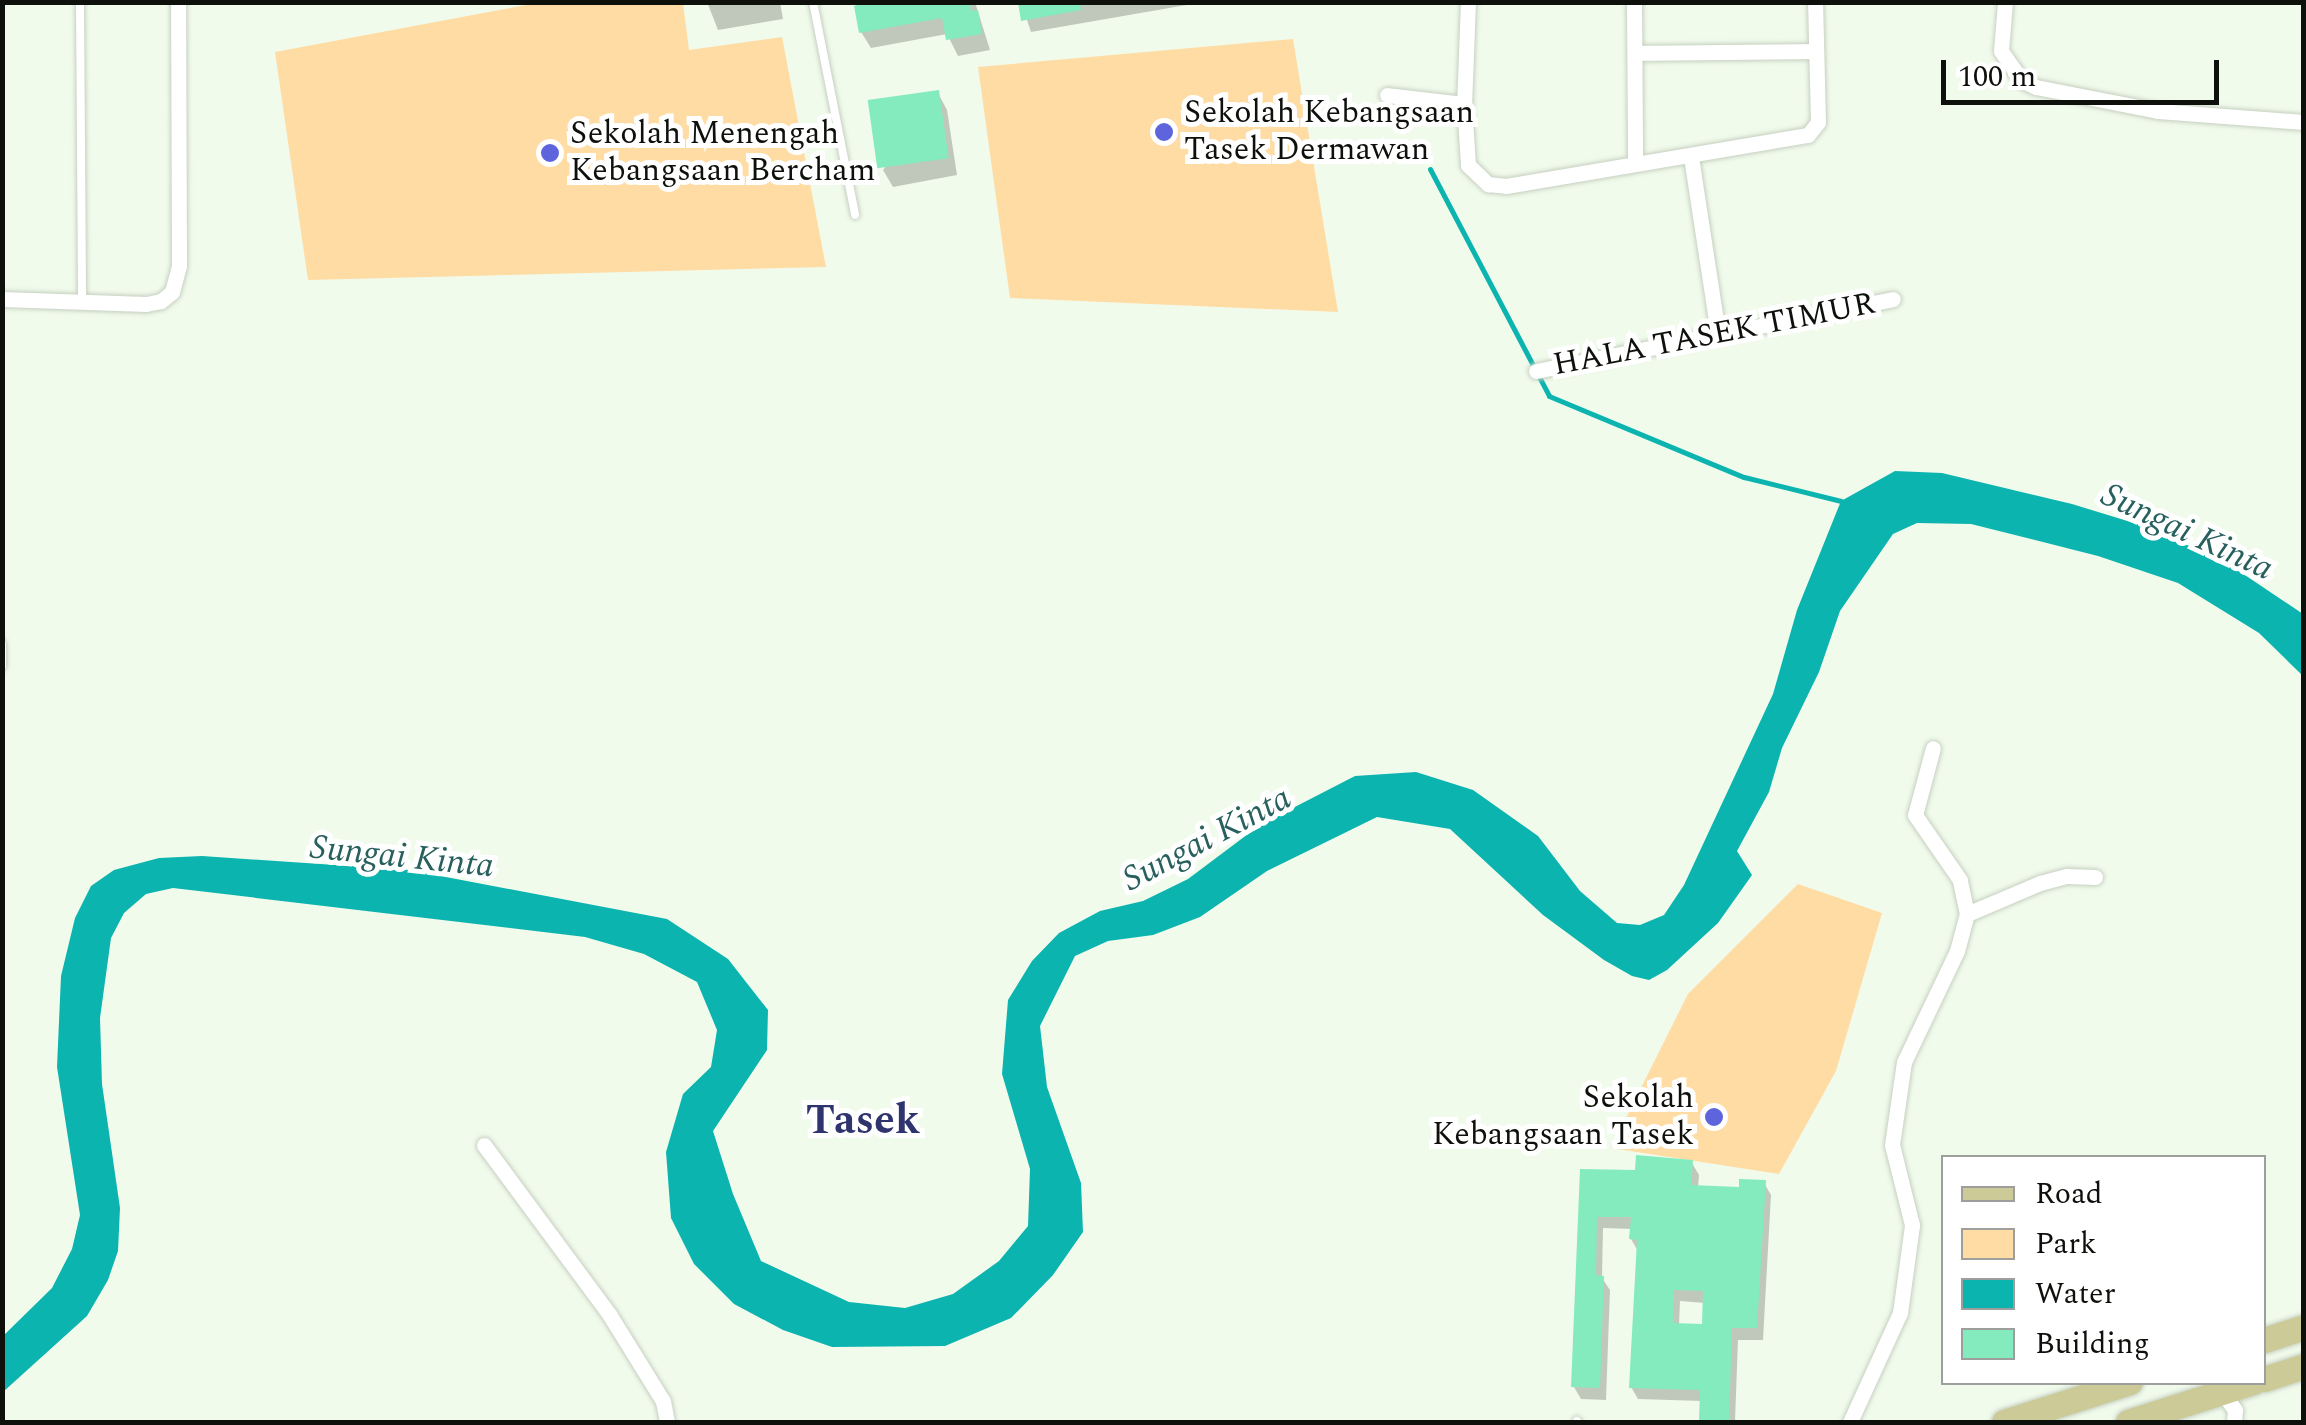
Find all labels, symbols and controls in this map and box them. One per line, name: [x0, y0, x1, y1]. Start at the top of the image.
scale bar: [1946, 40, 2224, 102]
text: 100 m: [1958, 54, 2036, 100]
place label: Sekolah Kebangsaan Tasek Dermawan: [1184, 95, 1474, 170]
place label: Sekolah Menengah Kebangsaan Bercham: [570, 116, 875, 191]
marker: Sekolah Kebangsaan Tasek Dermawan: [1153, 121, 1175, 143]
marker: Sekolah Menengah Kebangsaan Bercham: [539, 142, 561, 164]
street label: HALA TASEK TIMUR: [1550, 285, 1878, 385]
water label: Sungai Kinta: [2094, 474, 2280, 590]
water label: Sungai Kinta: [1116, 777, 1298, 901]
water label: Sungai Kinta: [308, 826, 496, 888]
place label: Sekolah Kebangsaan Tasek: [1432, 1080, 1694, 1155]
district label: Tasek: [806, 1096, 920, 1146]
marker: Sekolah Kebangsaan Tasek: [1703, 1106, 1725, 1128]
legend: [1941, 1155, 2266, 1385]
text: Road: [2035, 1171, 2103, 1217]
text: Park: [2035, 1221, 2097, 1267]
text: Water: [2035, 1271, 2116, 1317]
text: Building: [2035, 1321, 2150, 1367]

